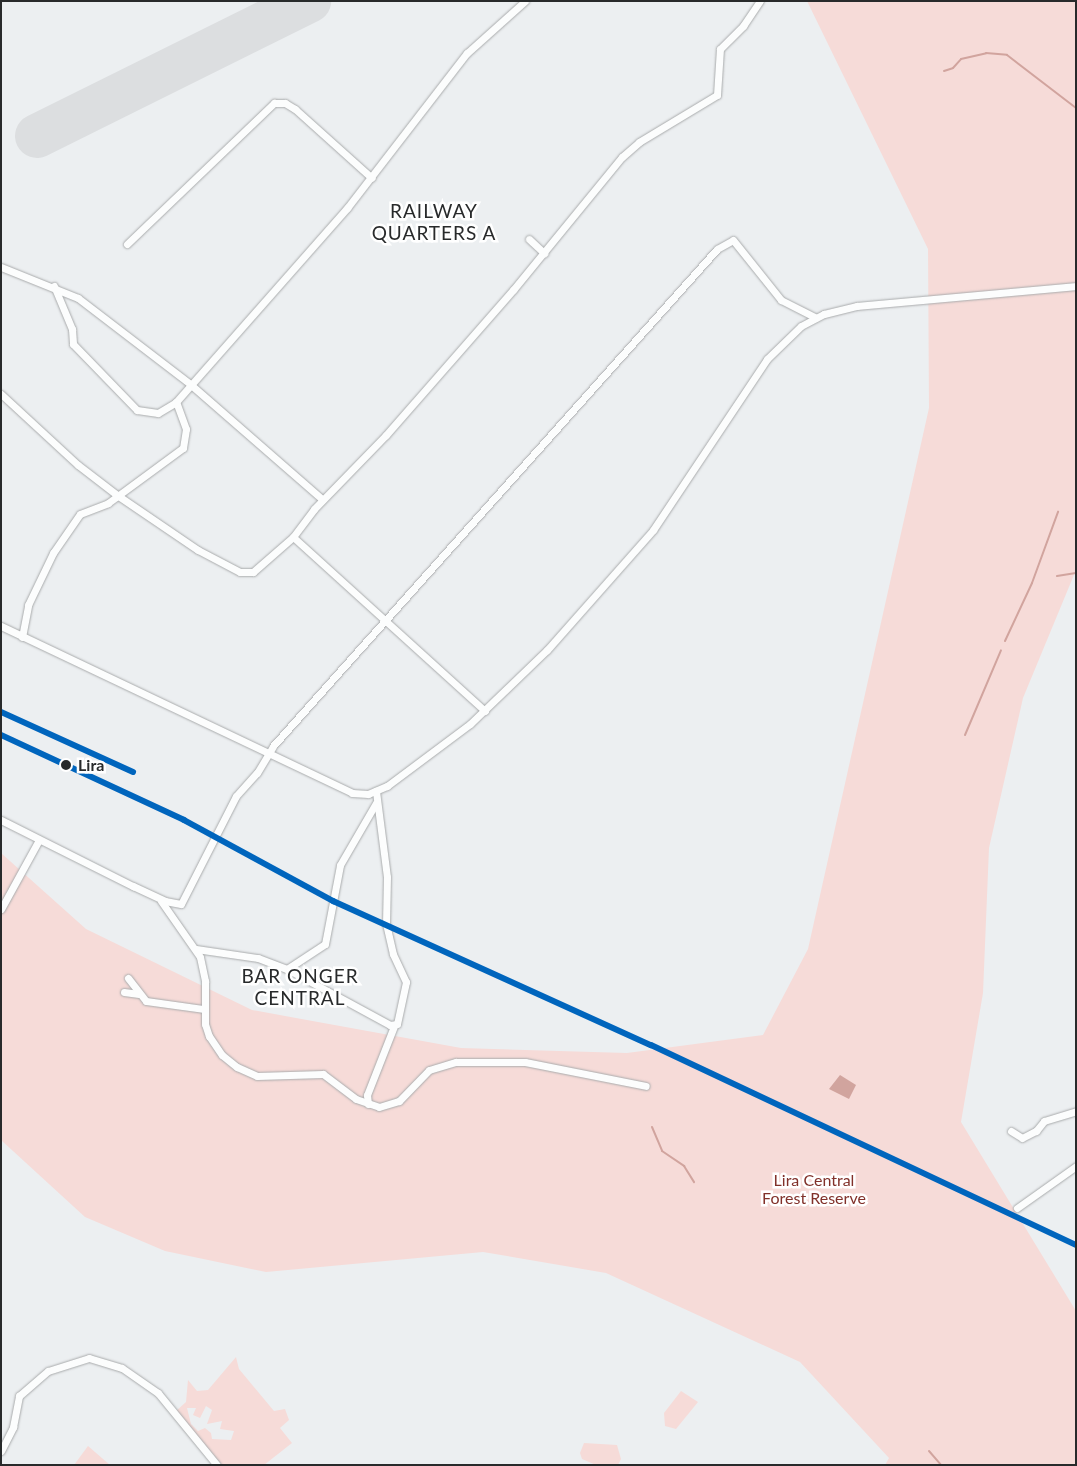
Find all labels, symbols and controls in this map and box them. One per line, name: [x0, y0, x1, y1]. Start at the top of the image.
district label: RAILWAY QUARTERS A: [370, 200, 498, 244]
place label: Lira: [78, 755, 104, 775]
marker: Lira: [58, 757, 74, 773]
district label: BAR ONGER CENTRAL: [240, 965, 360, 1009]
park label: Lira Central Forest Reserve: [762, 1170, 866, 1208]

